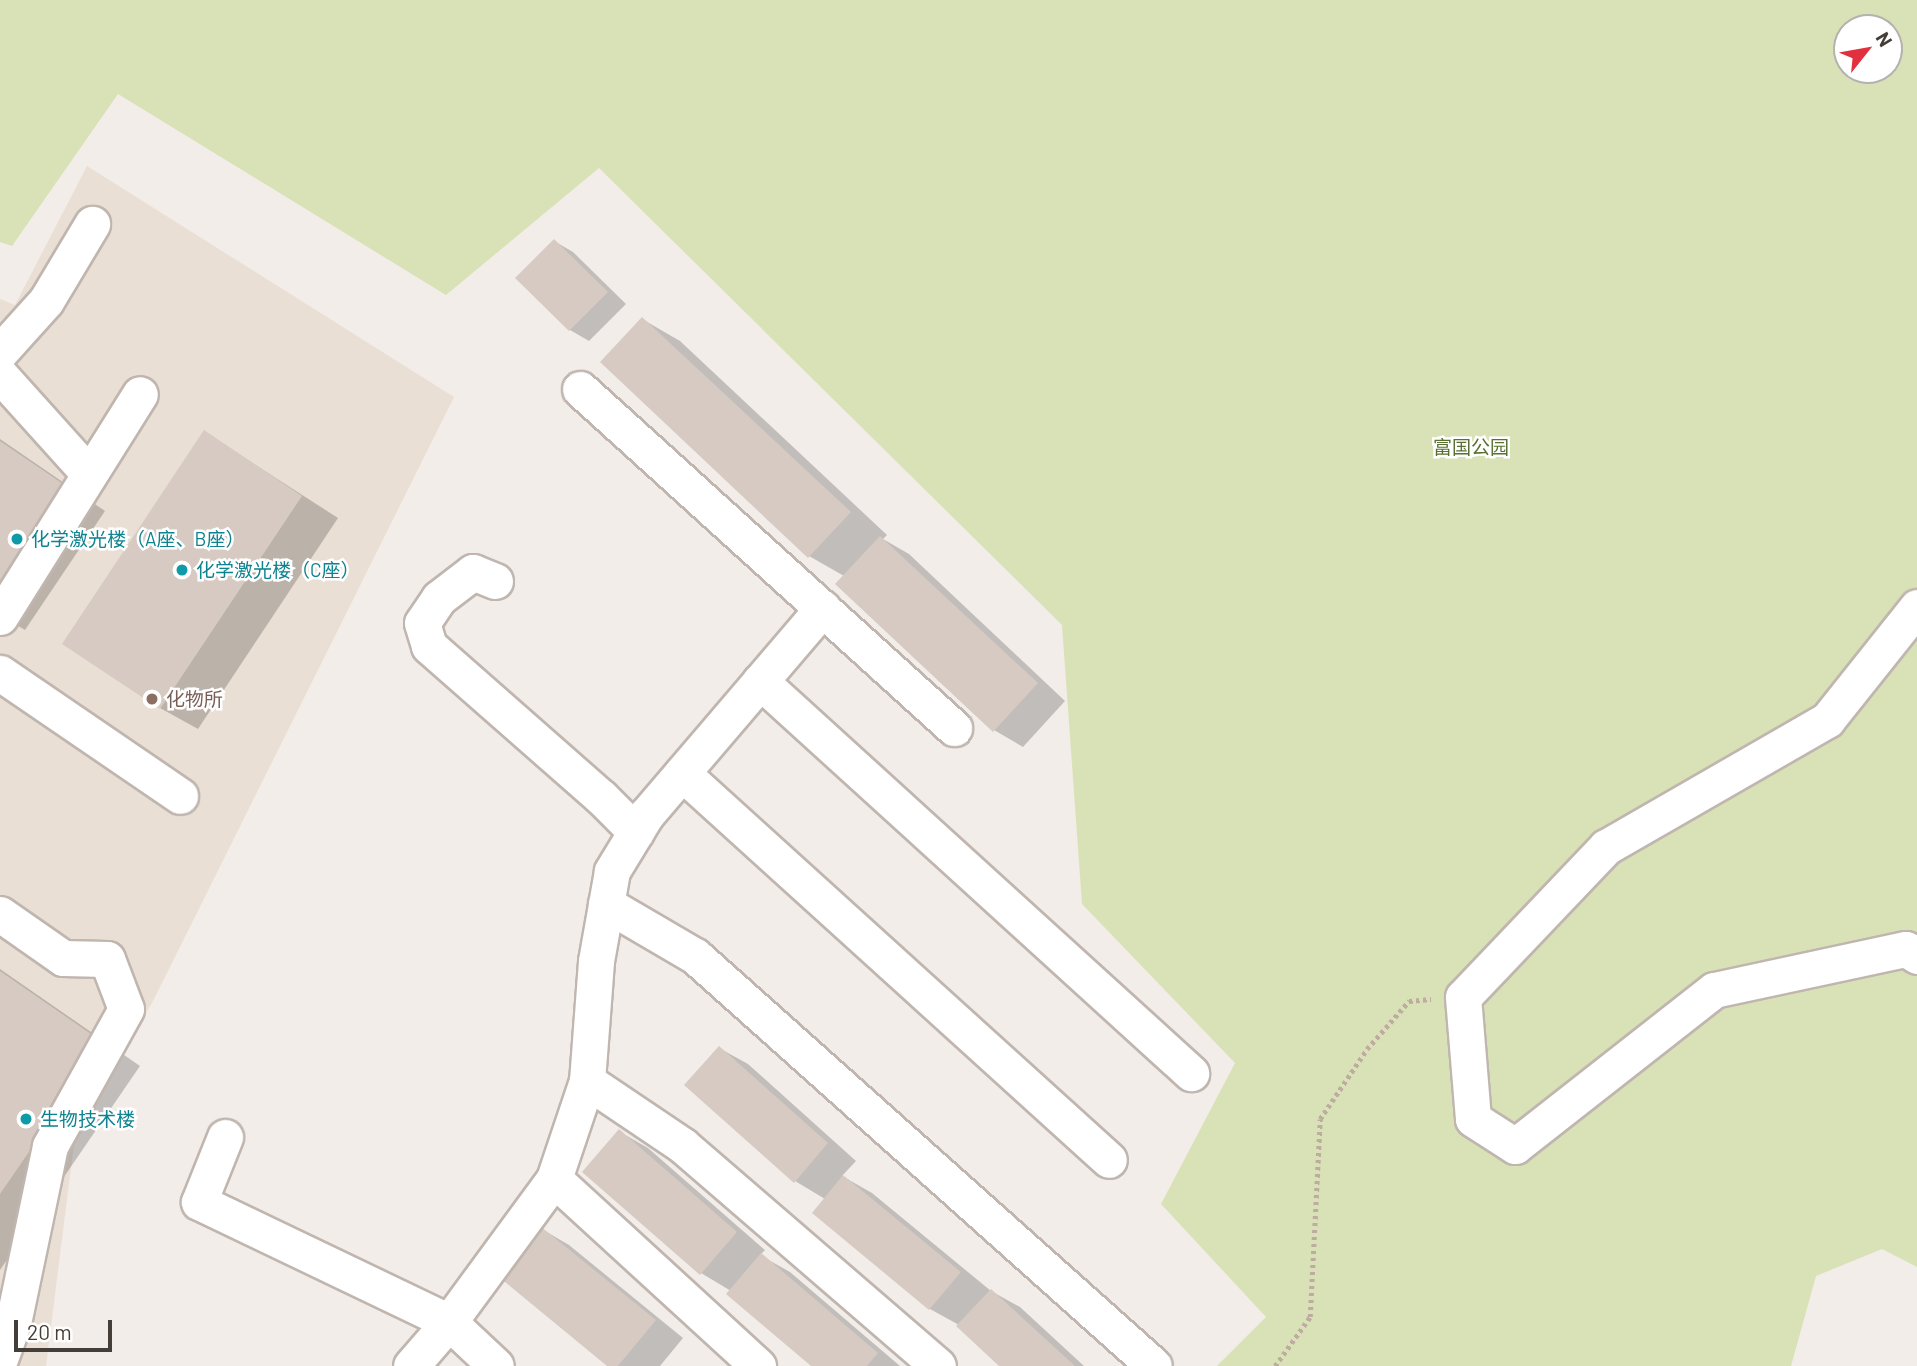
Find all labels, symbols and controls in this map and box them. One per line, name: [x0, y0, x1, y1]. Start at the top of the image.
north arrow: [1833, 14, 1903, 84]
text: N: [1872, 28, 1898, 50]
park label: 富国公园: [1433, 436, 1509, 458]
place label: 化学激光楼（A座、B座）: [31, 528, 244, 550]
marker: 化学激光楼（A座、B座）: [9, 531, 25, 547]
place label: 化学激光楼（C座）: [196, 559, 360, 581]
marker: 化学激光楼（C座）: [174, 562, 190, 578]
place label: 化物所: [166, 688, 223, 710]
marker: 化物所: [144, 691, 160, 707]
place label: 生物技术楼: [40, 1108, 135, 1130]
marker: 生物技术楼: [18, 1111, 34, 1127]
scale bar: [18, 1306, 116, 1350]
text: 20 m: [27, 1319, 72, 1344]

